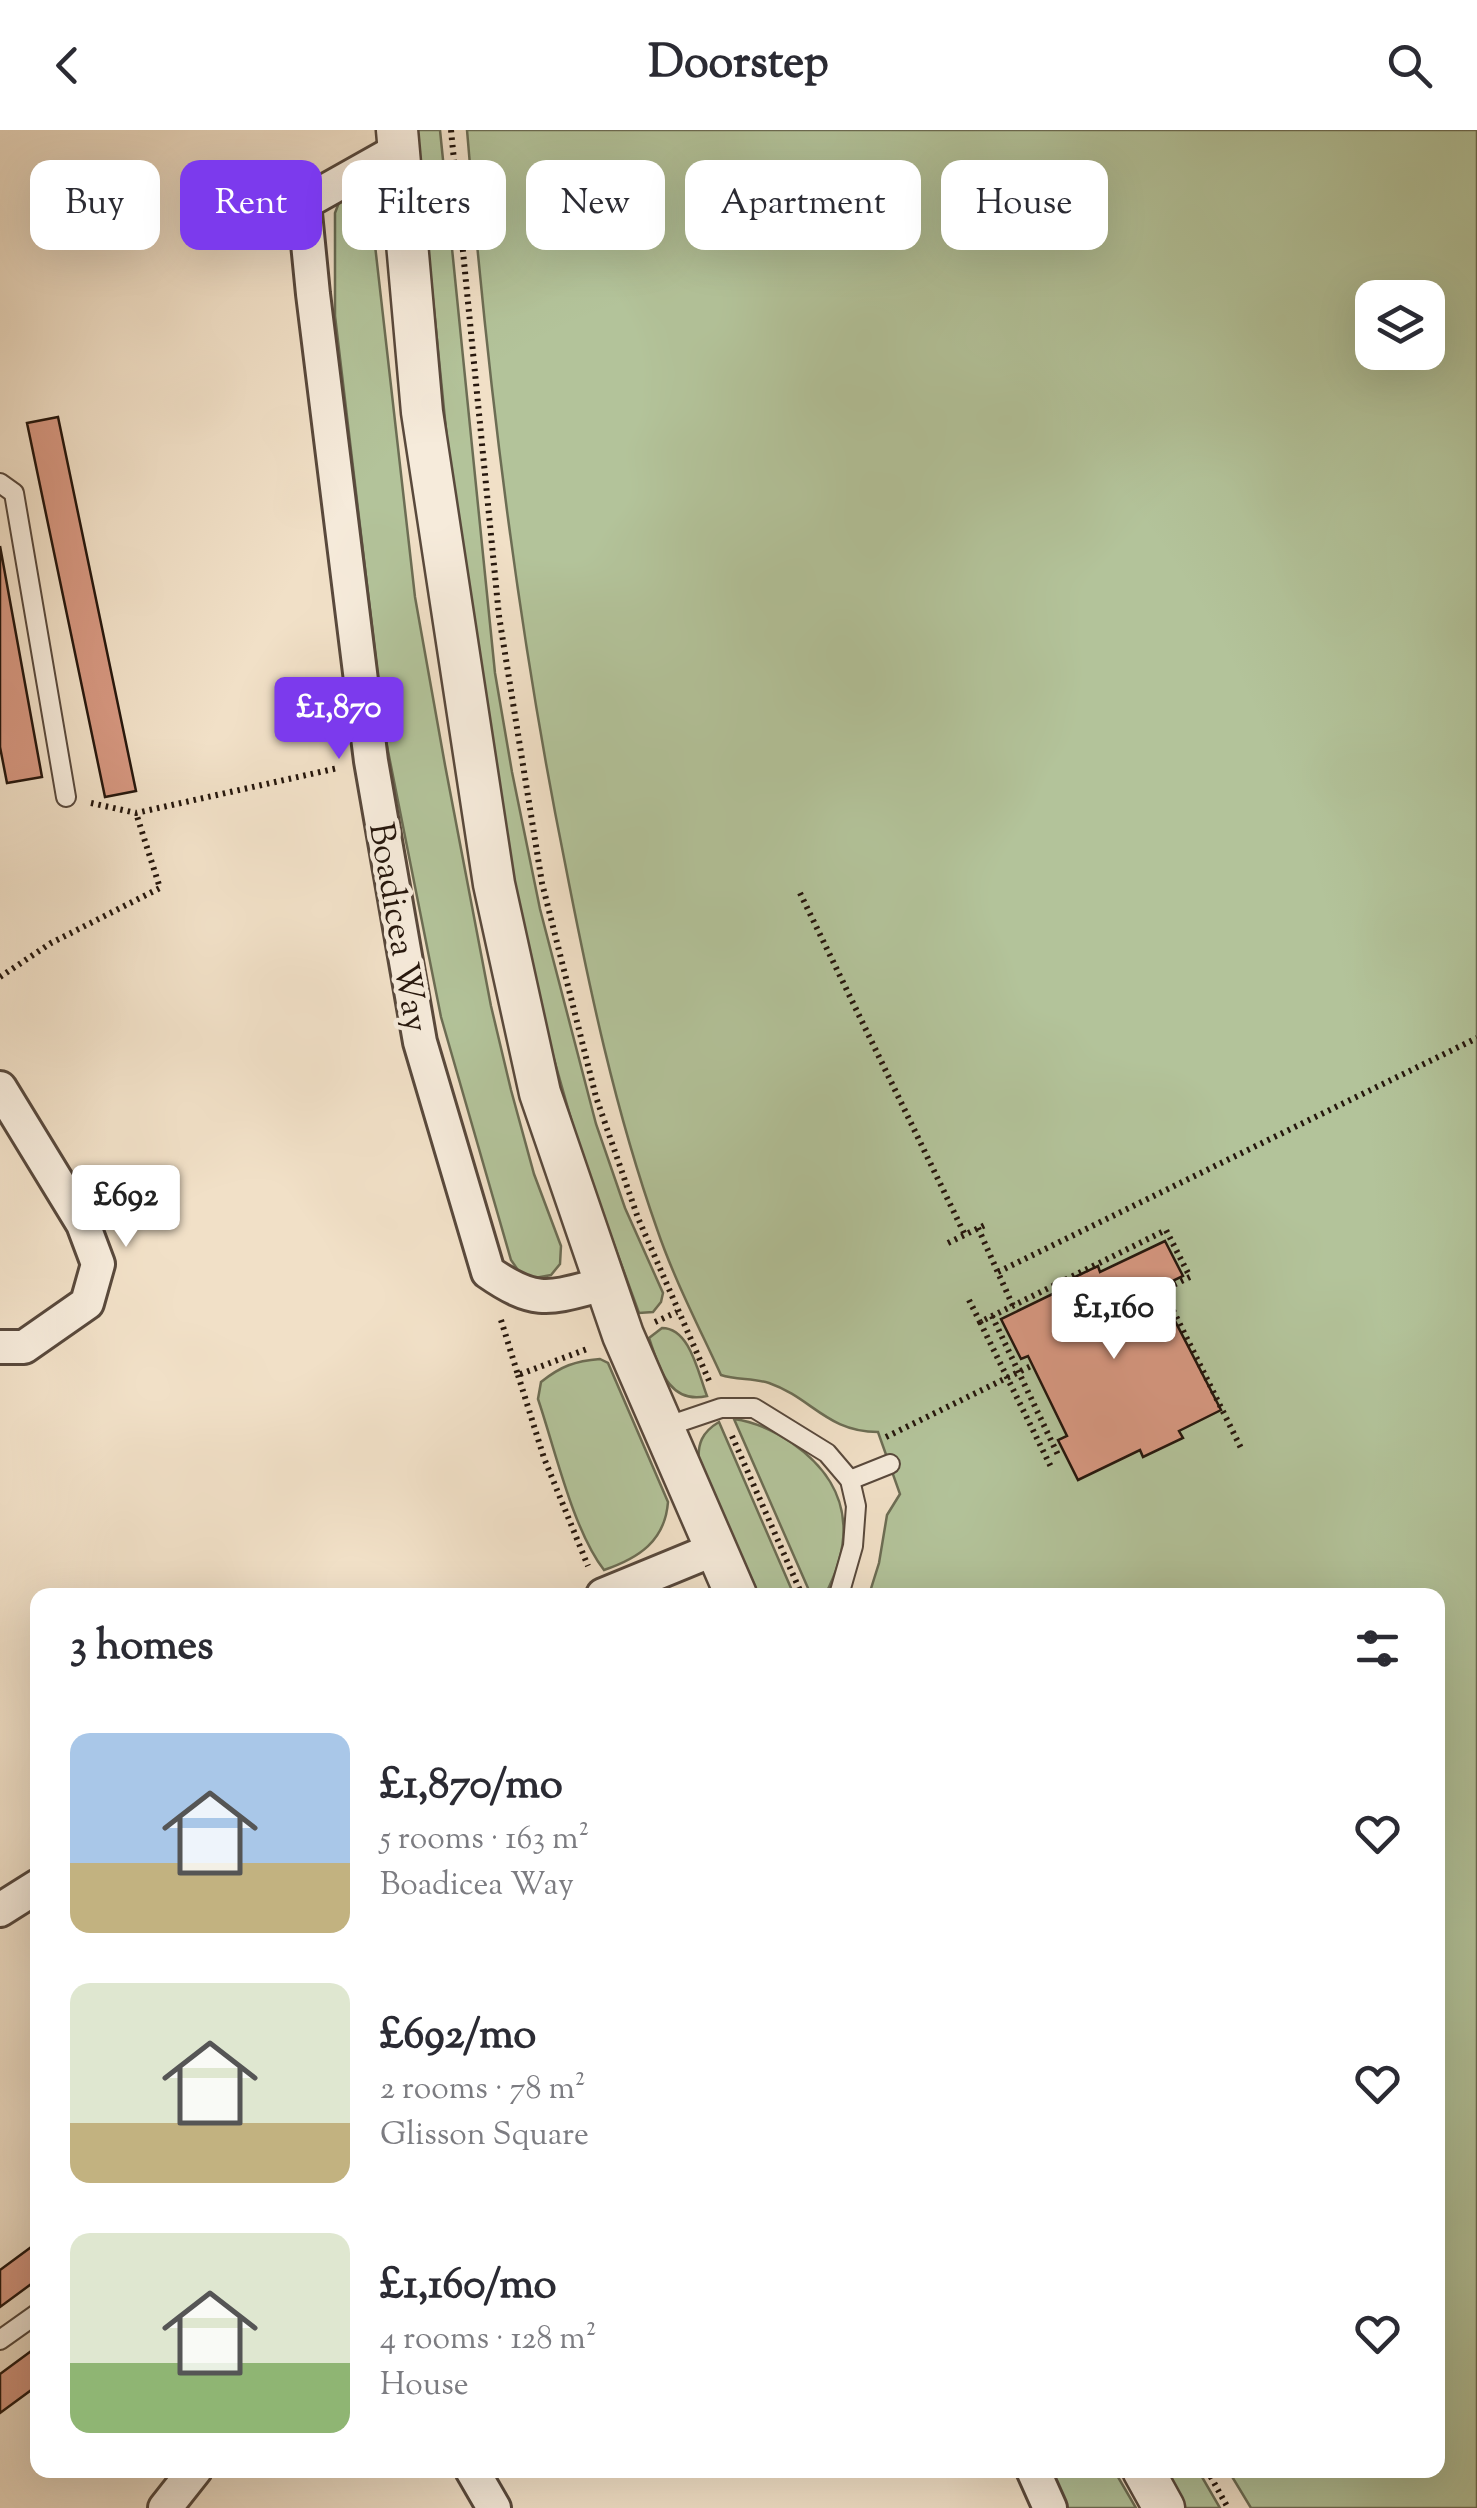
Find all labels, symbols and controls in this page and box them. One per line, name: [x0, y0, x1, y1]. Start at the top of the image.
text: Doorstep: [648, 33, 829, 98]
icon: back: [40, 38, 95, 93]
icon: search: [1382, 38, 1437, 93]
chip: Buy: [30, 160, 160, 250]
chip: Rent: [180, 160, 322, 250]
chip: Filters: [342, 160, 506, 250]
chip: New: [526, 160, 665, 250]
chip: Apartment: [685, 160, 921, 250]
chip: House: [941, 160, 1108, 250]
map controls: [1355, 280, 1445, 370]
button: layers: [1355, 280, 1445, 370]
pin: £1,870: [258, 677, 420, 762]
text: £1,870: [296, 686, 382, 732]
street label: Boadicea Way: [353, 819, 440, 1036]
pin: £692: [67, 1165, 185, 1250]
text: £692: [94, 1174, 158, 1220]
pin: £1,160: [1033, 1277, 1195, 1362]
text: £1,160: [1074, 1286, 1154, 1332]
text: 3 homes: [70, 1618, 214, 1678]
icon: filters: [1350, 1621, 1405, 1676]
text: £1,870/mo: [380, 1757, 563, 1817]
icon: home: [150, 1773, 270, 1893]
icon: heart: [1350, 1806, 1405, 1861]
text: 5 rooms · 163 m²: [380, 1817, 589, 1863]
text: Boadicea Way: [380, 1863, 574, 1909]
text: £692/mo: [380, 2007, 536, 2067]
icon: home: [150, 2023, 270, 2143]
icon: heart: [1350, 2056, 1405, 2111]
text: 2 rooms · 78 m²: [380, 2067, 586, 2113]
text: Glisson Square: [380, 2113, 589, 2159]
text: £1,160/mo: [380, 2257, 557, 2317]
icon: home: [150, 2273, 270, 2393]
icon: heart: [1350, 2306, 1405, 2361]
text: 4 rooms · 128 m²: [380, 2317, 597, 2363]
text: House: [380, 2363, 469, 2409]

